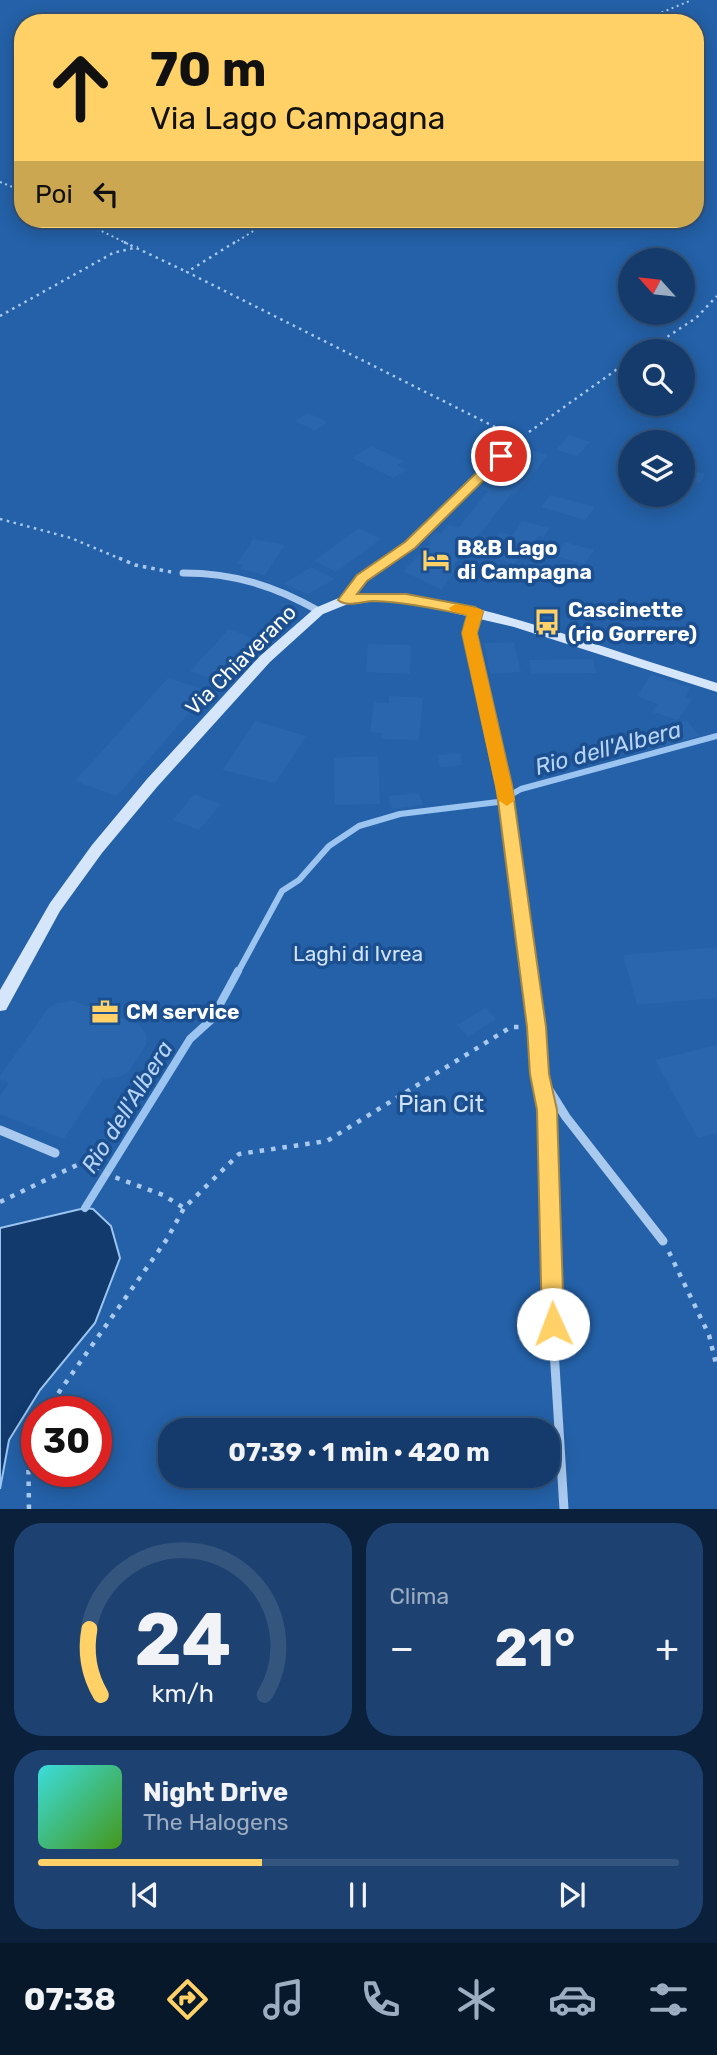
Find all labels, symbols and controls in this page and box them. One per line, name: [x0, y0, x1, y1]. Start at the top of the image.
text: 70 m: [150, 40, 267, 98]
icon: ahead: [35, 42, 126, 133]
text: Via Lago Campagna: [150, 99, 445, 137]
icon: left: [87, 175, 125, 213]
text: Poi: [35, 179, 73, 210]
north arrow: [618, 248, 695, 326]
map controls: [618, 248, 695, 507]
button: search: [618, 339, 695, 416]
pin: [471, 426, 531, 486]
button: layers: [618, 430, 695, 507]
icon: arrive: [482, 437, 520, 475]
place label: B&B Lago di Campagna: [457, 535, 592, 584]
hotel icon: B&B Lago di Campagna: [421, 545, 451, 575]
place label: Cascinette (rio Gorrere): [568, 597, 697, 646]
street label: Via Chiaverano: [180, 599, 301, 720]
bus stop icon: Cascinette (rio Gorrere): [532, 607, 562, 637]
water label: Rio dell'Albera: [532, 715, 684, 781]
park label: Laghi di Ivrea: [293, 941, 423, 966]
office icon: CM service: [90, 997, 120, 1027]
place label: CM service: [126, 999, 240, 1024]
water label: Rio dell'Albera: [75, 1036, 179, 1178]
park label: Pian Cit: [398, 1090, 484, 1118]
position arrow: [516, 1287, 590, 1361]
speed limit sign: 30: [21, 1396, 112, 1487]
text: 07:39 · 1 min · 420 m: [228, 1437, 490, 1468]
text: Clima: [390, 1582, 449, 1610]
text: 24: [134, 1598, 231, 1684]
text: 21°: [494, 1617, 575, 1679]
text: −: [390, 1625, 414, 1671]
text: +: [655, 1625, 679, 1671]
text: km/h: [152, 1679, 214, 1708]
text: Night Drive: [143, 1777, 288, 1808]
text: The Halogens: [143, 1808, 289, 1836]
icon: previous: [126, 1876, 164, 1914]
icon: pause: [339, 1876, 377, 1914]
icon: next: [553, 1876, 591, 1914]
icon: directions: [163, 1975, 212, 2024]
icon: music: [259, 1975, 308, 2024]
icon: phone: [356, 1975, 405, 2024]
icon: climate: [452, 1975, 501, 2024]
icon: car: [548, 1975, 597, 2024]
icon: filters: [644, 1975, 693, 2024]
text: 07:38: [24, 1980, 116, 2018]

